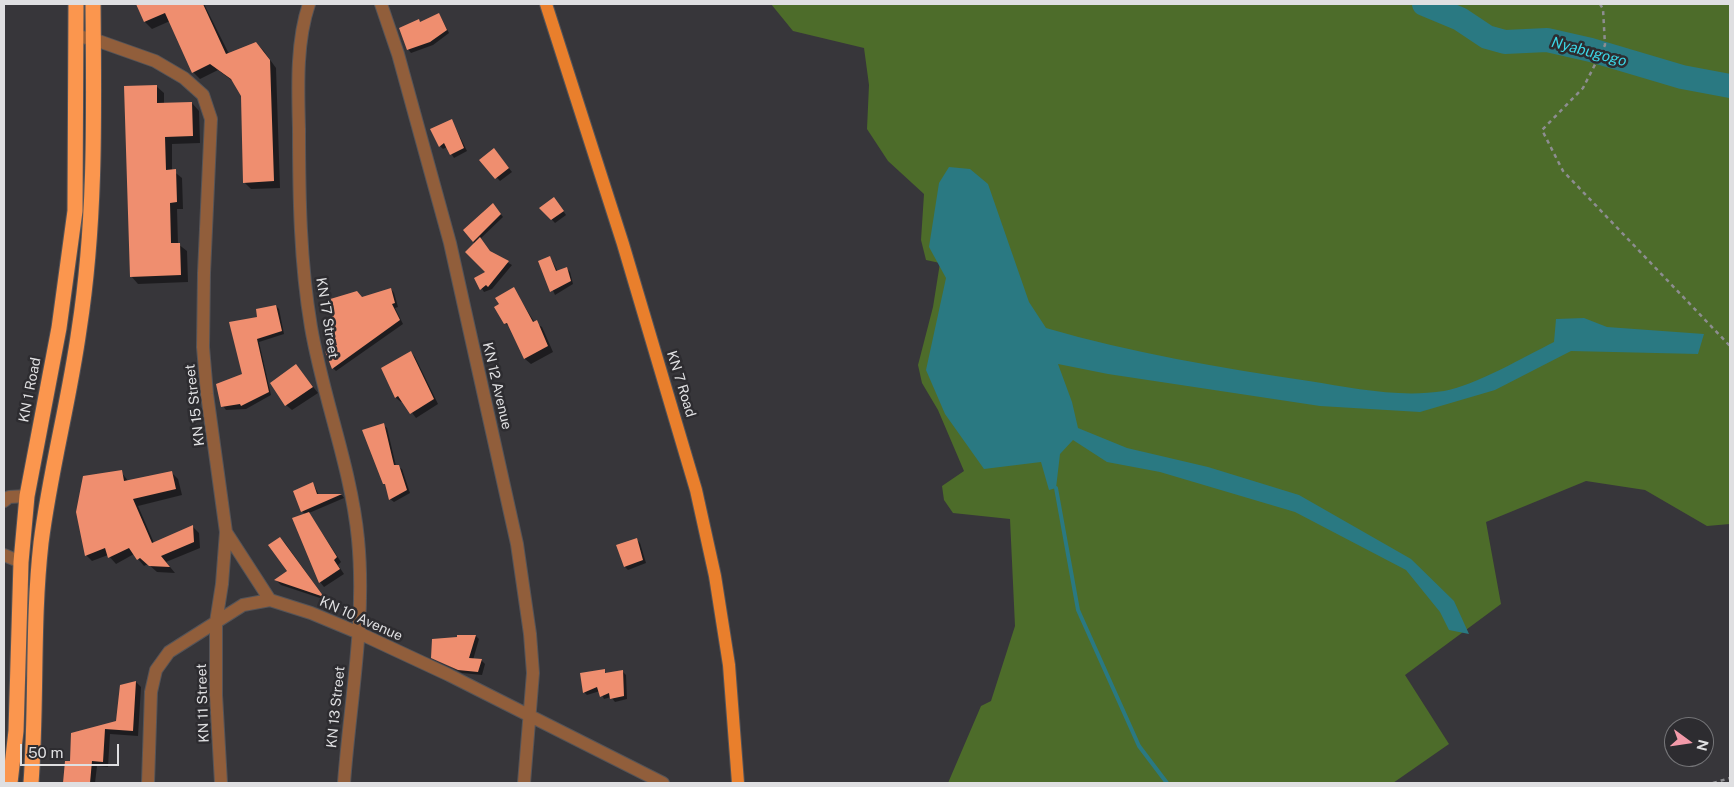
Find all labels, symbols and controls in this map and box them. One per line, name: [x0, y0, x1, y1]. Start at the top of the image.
water label: Nyabugogo: [1549, 33, 1629, 71]
street label: KN 17 Street: [312, 276, 342, 360]
street label: KN 12 Avenue: [479, 341, 515, 431]
street label: KN 7 Road: [663, 349, 699, 419]
street label: KN 1 Road: [15, 356, 45, 424]
street label: KN 15 Street: [182, 363, 208, 447]
street label: KN 10 Avenue: [317, 593, 405, 645]
street label: KN 11 Street: [193, 663, 213, 743]
street label: KN 13 Street: [323, 665, 349, 749]
north arrow: [1664, 717, 1714, 767]
scale bar: [22, 734, 121, 766]
text: N: [1693, 738, 1712, 753]
text: 50 m: [28, 744, 63, 761]

